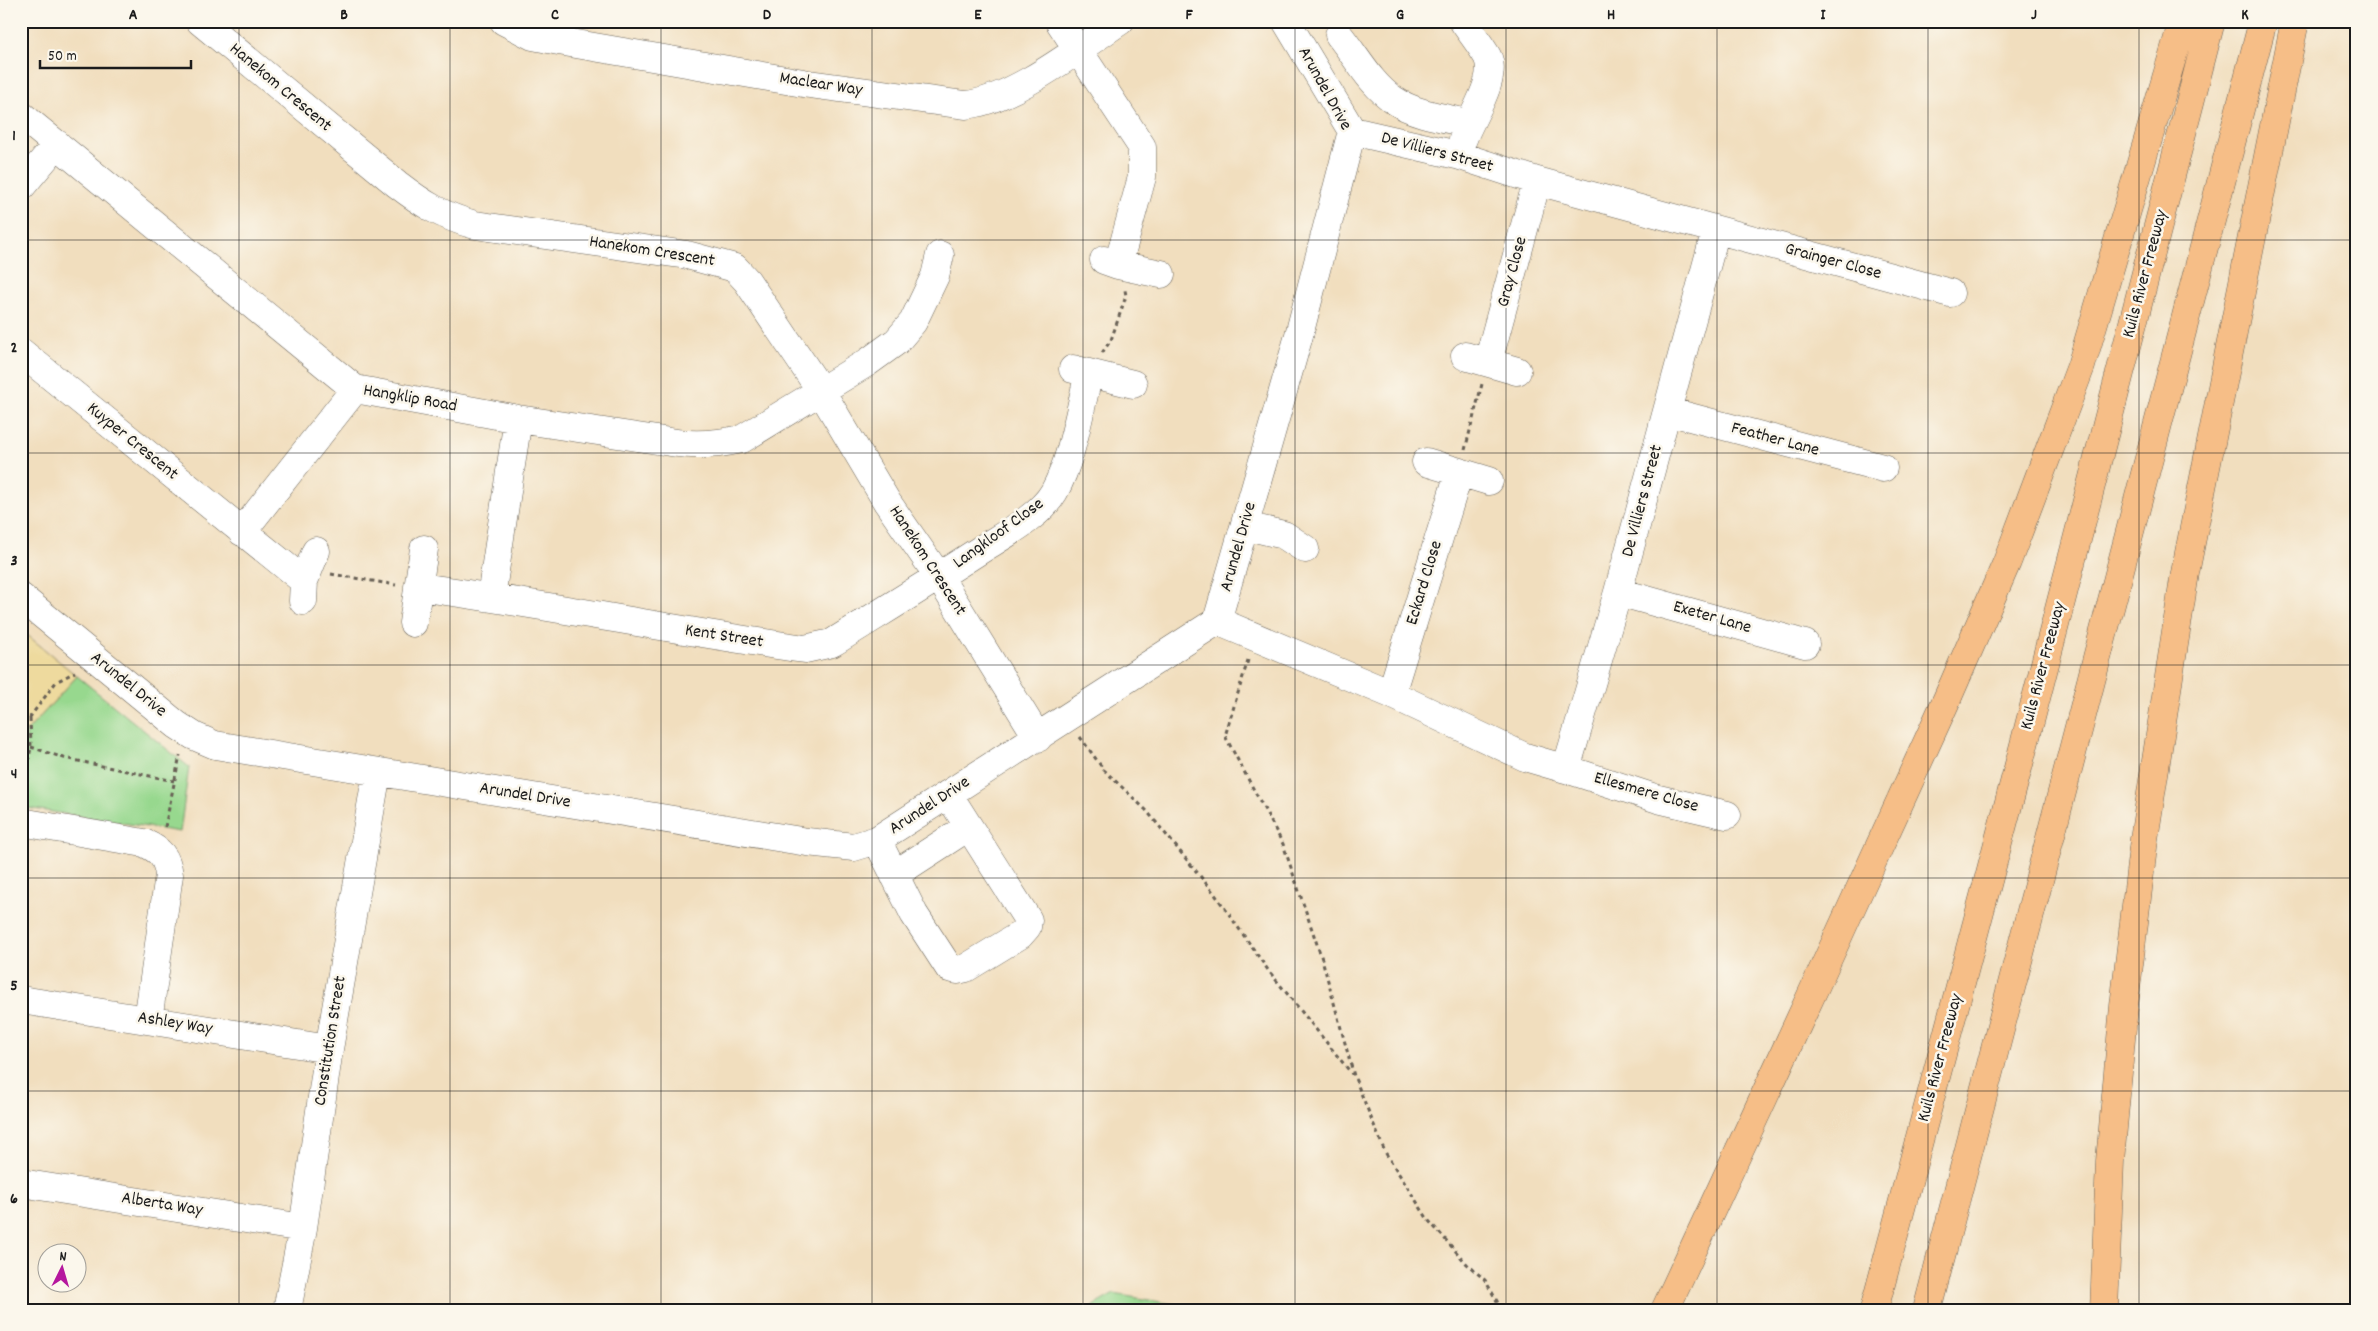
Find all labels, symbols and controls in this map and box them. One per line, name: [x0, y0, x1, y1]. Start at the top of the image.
text: A: [129, 4, 138, 27]
text: B: [340, 4, 348, 27]
text: C: [551, 4, 559, 27]
text: D: [763, 4, 772, 27]
text: E: [974, 4, 982, 27]
text: F: [1185, 4, 1193, 27]
text: G: [1396, 4, 1404, 27]
text: H: [1607, 4, 1615, 27]
text: I: [1821, 4, 1827, 27]
text: J: [2031, 4, 2037, 27]
text: K: [2241, 4, 2249, 27]
scale bar: [40, 38, 191, 70]
street label: Hanekom Crescent: [223, 38, 337, 139]
street label: Arundel Drive: [1291, 43, 1357, 135]
text: 50 m: [48, 46, 77, 68]
street label: Maclear Way: [778, 66, 865, 104]
text: 1: [12, 125, 16, 148]
street label: De Villiers Street: [1378, 126, 1496, 180]
street label: Kuils River Freeway: [2117, 207, 2175, 341]
street label: Hanekom Crescent: [587, 230, 717, 274]
street label: Gray Close: [1492, 234, 1534, 310]
street label: Grainger Close: [1782, 237, 1884, 287]
text: 2: [11, 337, 18, 360]
street label: Hangklip Road: [361, 378, 459, 420]
street label: Kuyper Crescent: [81, 397, 183, 487]
street label: Feather Lane: [1728, 416, 1822, 464]
street label: De Villiers Street: [1616, 442, 1670, 560]
street label: Langkloof Close: [948, 492, 1050, 576]
street label: Arundel Drive: [1214, 499, 1264, 595]
street label: Hanekom Crescent: [882, 501, 972, 621]
street label: Eckard Close: [1400, 538, 1450, 628]
text: 3: [10, 550, 18, 573]
street label: Exeter Lane: [1670, 595, 1754, 641]
street label: Kuils River Freeway: [2015, 599, 2073, 733]
street label: Kent Street: [683, 618, 765, 656]
street label: Arundel Drive: [84, 646, 172, 724]
text: 4: [11, 763, 17, 786]
street label: Ellesmere Close: [1591, 766, 1701, 820]
street label: Arundel Drive: [885, 770, 975, 842]
street label: Arundel Drive: [478, 776, 572, 816]
street label: Constitution Street: [308, 974, 354, 1108]
text: 5: [10, 975, 18, 998]
street label: Kuils River Freeway: [1912, 991, 1970, 1125]
street label: Ashley Way: [136, 1006, 215, 1042]
street label: Alberta Way: [120, 1186, 205, 1224]
text: 6: [10, 1188, 18, 1211]
north arrow: [38, 1244, 88, 1294]
text: N: [59, 1247, 67, 1267]

